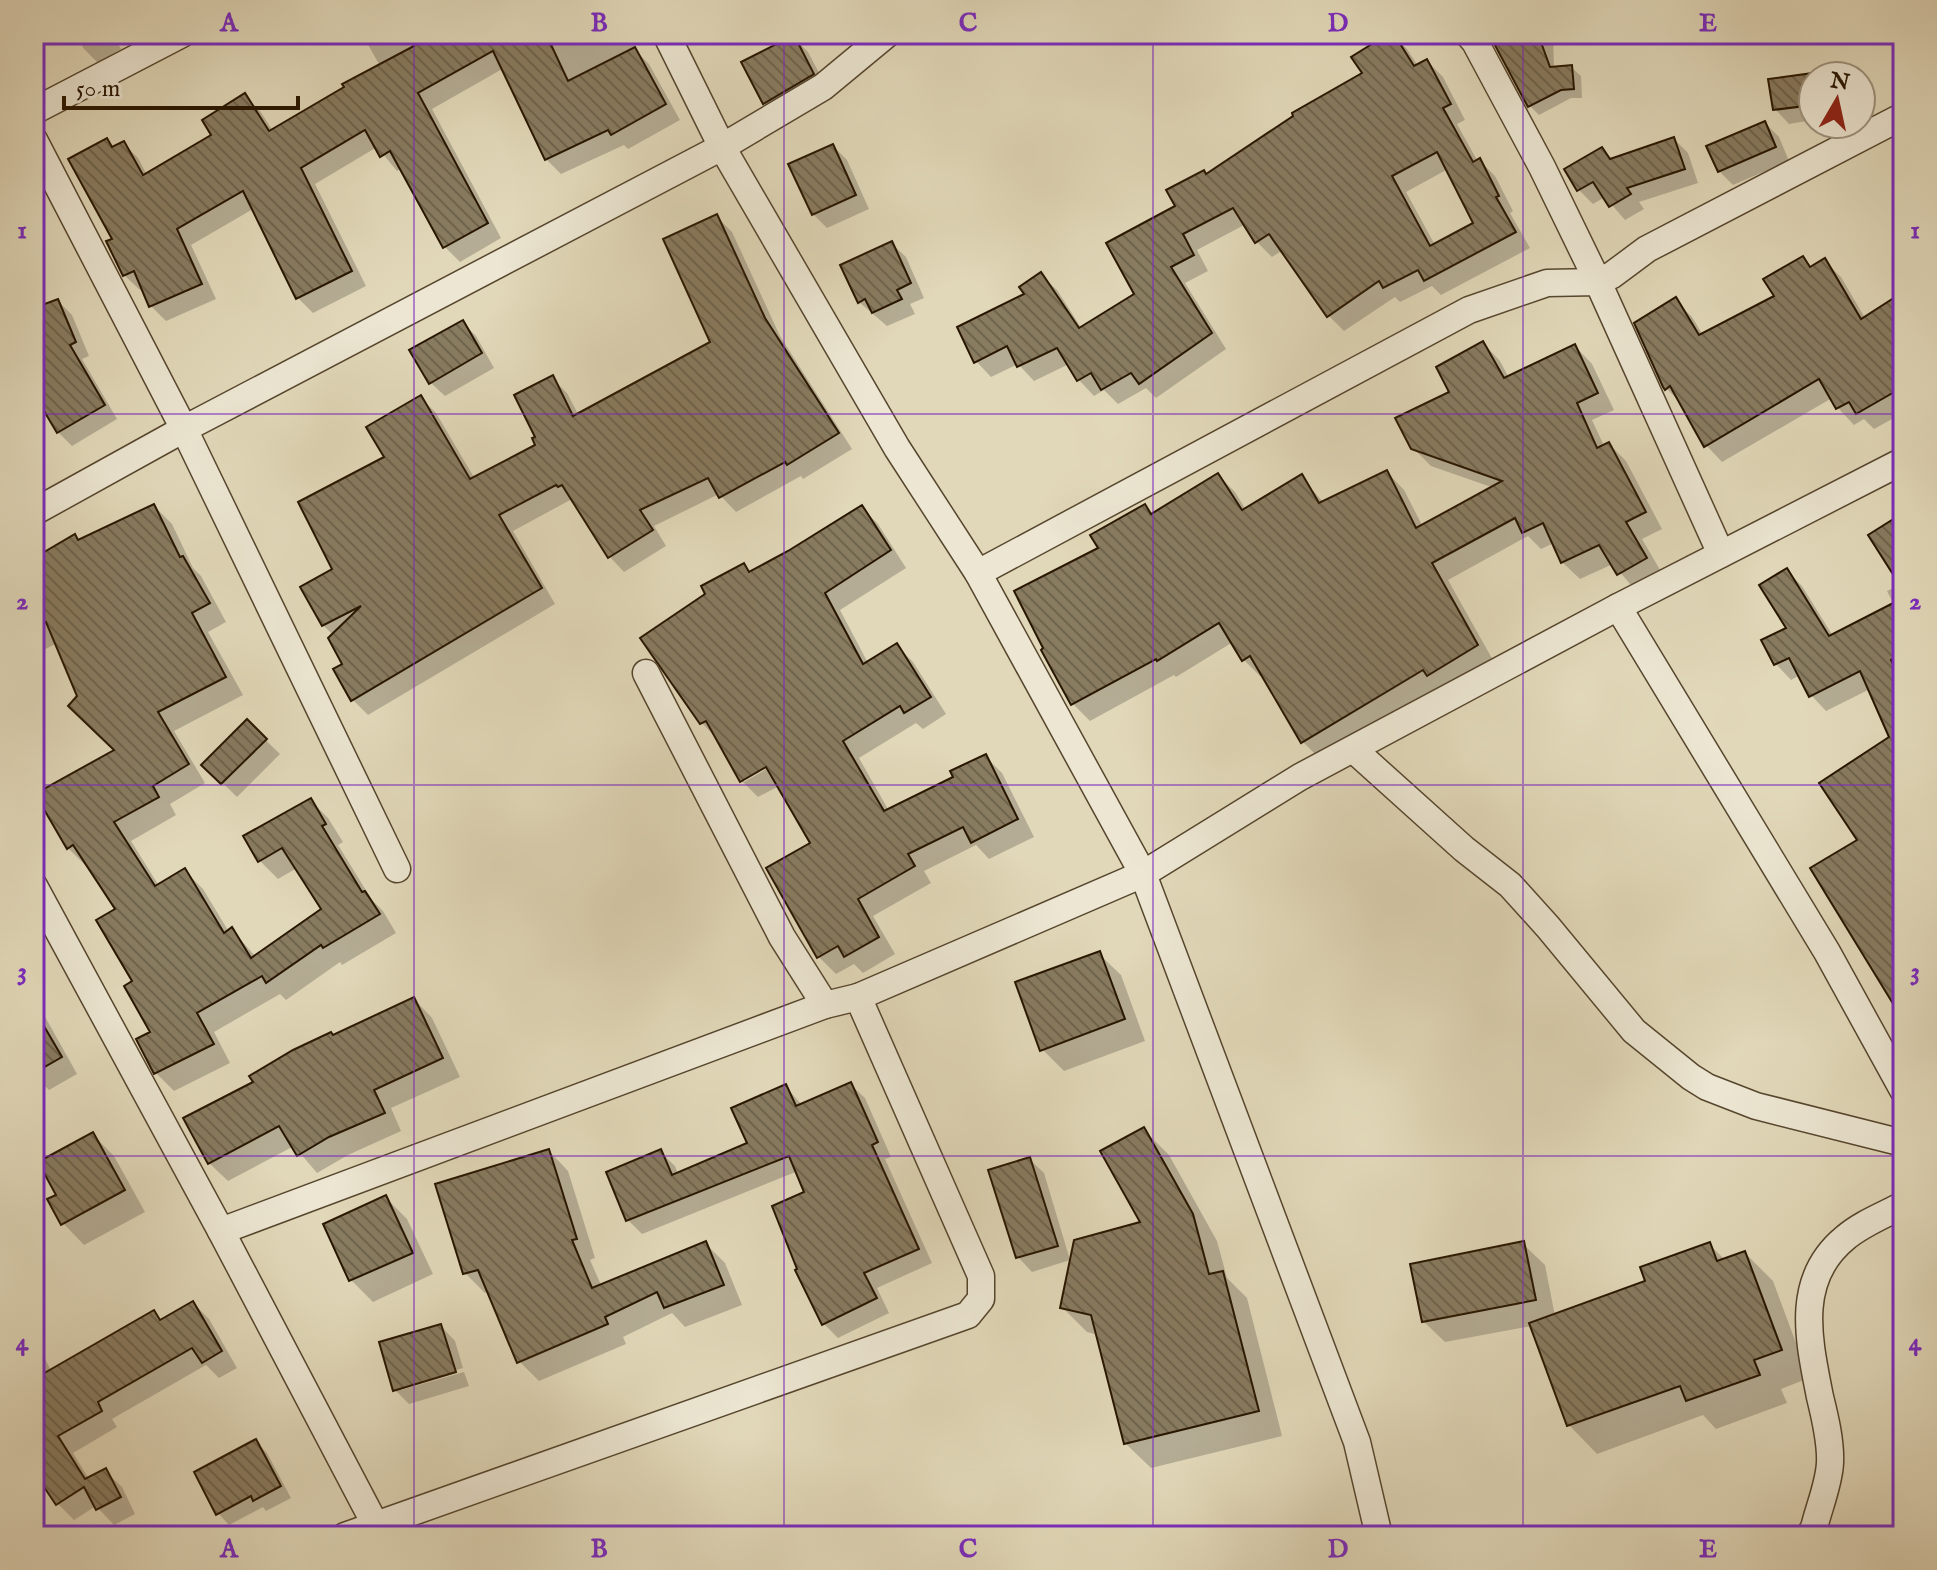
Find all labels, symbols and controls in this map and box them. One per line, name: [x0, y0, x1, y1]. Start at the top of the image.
text: A: [219, 7, 239, 40]
text: B: [590, 7, 608, 40]
text: C: [959, 7, 978, 40]
text: D: [1328, 7, 1349, 40]
text: E: [1699, 7, 1717, 40]
scale bar: [64, 60, 298, 110]
north arrow: [1797, 60, 1877, 140]
text: N: [1827, 67, 1851, 98]
text: 50 m: [76, 74, 120, 105]
text: 1: [17, 214, 27, 247]
text: 1: [1910, 214, 1920, 247]
text: 2: [16, 585, 28, 618]
text: 2: [1909, 585, 1921, 618]
text: 3: [17, 955, 27, 988]
text: 3: [1910, 955, 1920, 988]
text: 4: [16, 1326, 30, 1359]
text: 4: [1909, 1326, 1923, 1359]
text: A: [219, 1533, 239, 1566]
text: B: [590, 1533, 608, 1566]
text: C: [959, 1533, 978, 1566]
text: D: [1328, 1533, 1349, 1566]
text: E: [1699, 1533, 1717, 1566]

